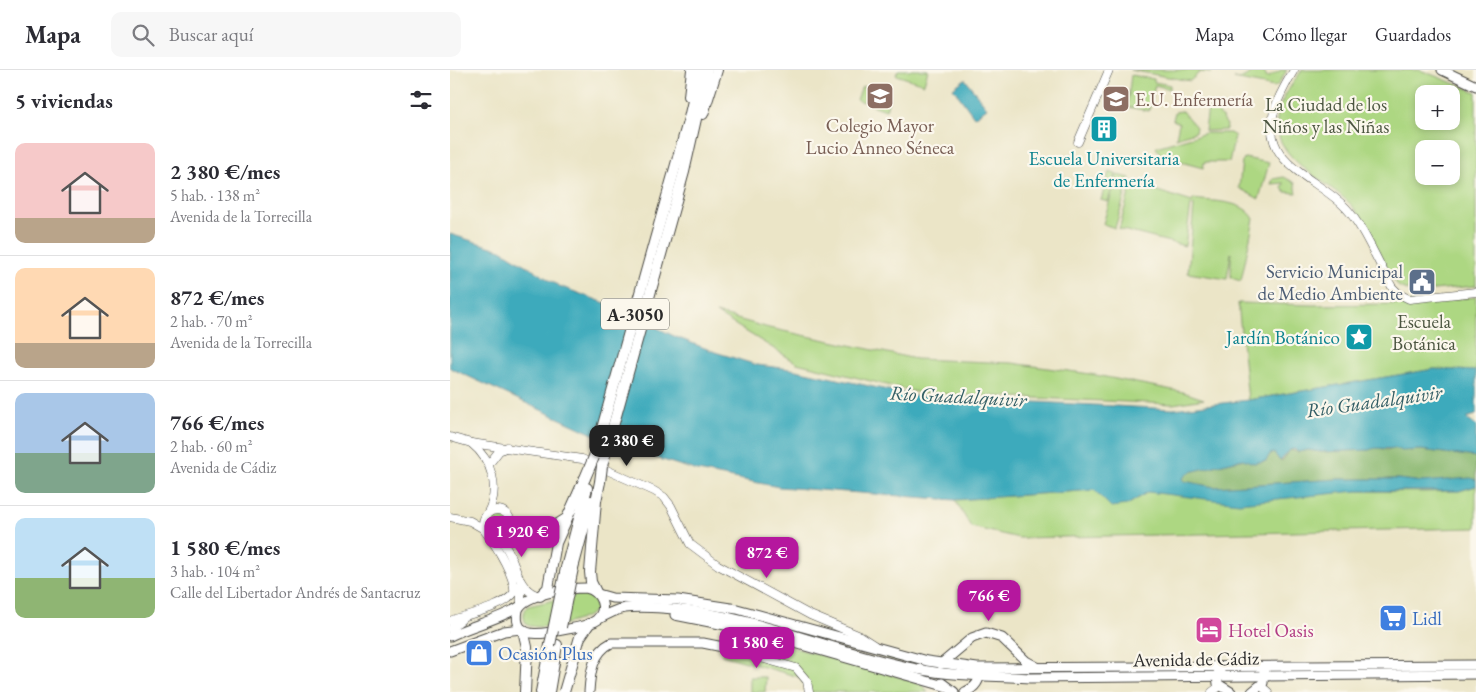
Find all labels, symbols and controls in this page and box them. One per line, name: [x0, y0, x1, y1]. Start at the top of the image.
search box: [111, 12, 461, 57]
text: Mapa: [25, 19, 81, 50]
icon: search: [129, 21, 157, 49]
text: Buscar aquí: [169, 22, 253, 47]
text: Mapa: [1195, 23, 1234, 46]
text: Cómo llegar: [1262, 23, 1347, 46]
text: Guardados: [1375, 23, 1451, 46]
school or university icon: Colegio Mayor Lucio Anneo Séneca: [865, 81, 895, 111]
school or university icon: E.U. Enfermería: [1101, 84, 1131, 114]
map controls: [1415, 85, 1460, 185]
button: +: [1415, 85, 1460, 130]
icon: filters: [407, 86, 435, 114]
text: 5 viviendas: [15, 87, 113, 114]
place label: E.U. Enfermería: [1135, 87, 1254, 112]
park label: La Ciudad de los Niños y las Niñas: [1263, 92, 1389, 139]
place label: Colegio Mayor Lucio Anneo Séneca: [806, 113, 955, 160]
building icon: Escuela Universitaria de Enfermería: [1089, 114, 1119, 144]
button: −: [1415, 140, 1460, 185]
place label: Escuela Universitaria de Enfermería: [1028, 146, 1180, 193]
text: 2 380 €/mes: [170, 158, 280, 185]
icon: home: [55, 163, 115, 223]
text: 5 hab. · 138 m²: [170, 185, 260, 206]
text: Avenida de la Torrecilla: [170, 206, 312, 227]
place label: Servicio Municipal de Medio Ambiente: [1258, 259, 1403, 306]
public building icon: Servicio Municipal de Medio Ambiente: [1407, 267, 1437, 297]
text: 872 €/mes: [170, 284, 264, 311]
icon: home: [55, 288, 115, 348]
road number: A-3050: [601, 298, 669, 330]
park label: Escuela Botánica: [1392, 309, 1456, 356]
text: 2 hab. · 70 m²: [170, 311, 252, 332]
place icon: Jardín Botánico: [1344, 322, 1374, 352]
place label: Jardín Botánico: [1224, 325, 1340, 350]
text: Avenida de la Torrecilla: [170, 332, 312, 353]
water label: Río Guadalquivir: [1304, 378, 1445, 424]
water label: Río Guadalquivir: [889, 379, 1028, 414]
text: 766 €/mes: [170, 409, 264, 436]
icon: home: [55, 413, 115, 473]
pin: 2 380 €: [581, 424, 673, 467]
text: 2 380 €: [600, 430, 654, 451]
text: 2 hab. · 60 m²: [170, 436, 252, 457]
text: Avenida de Cádiz: [170, 457, 276, 478]
pin: 1 920 €: [476, 516, 568, 558]
text: 1 920 €: [495, 521, 549, 542]
text: 1 580 €/mes: [170, 534, 280, 561]
pin: 872 €: [732, 536, 802, 579]
icon: home: [55, 538, 115, 598]
text: 872 €: [747, 542, 788, 563]
text: 3 hab. · 104 m²: [170, 561, 260, 582]
pin: 766 €: [954, 580, 1024, 622]
text: Calle del Libertador Andrés de Santacruz: [170, 582, 420, 603]
text: 766 €: [969, 585, 1010, 606]
supermarket icon: Lidl: [1378, 603, 1408, 633]
place label: Lidl: [1412, 606, 1442, 631]
hotel icon: Hotel Oasis: [1194, 615, 1224, 645]
place label: Hotel Oasis: [1228, 618, 1314, 643]
pin: 1 580 €: [711, 626, 803, 669]
text: 1 580 €: [730, 632, 784, 653]
shop icon: Ocasión Plus: [464, 638, 494, 668]
place label: Ocasión Plus: [498, 641, 593, 666]
street label: Avenida de Cádiz: [1132, 645, 1260, 673]

